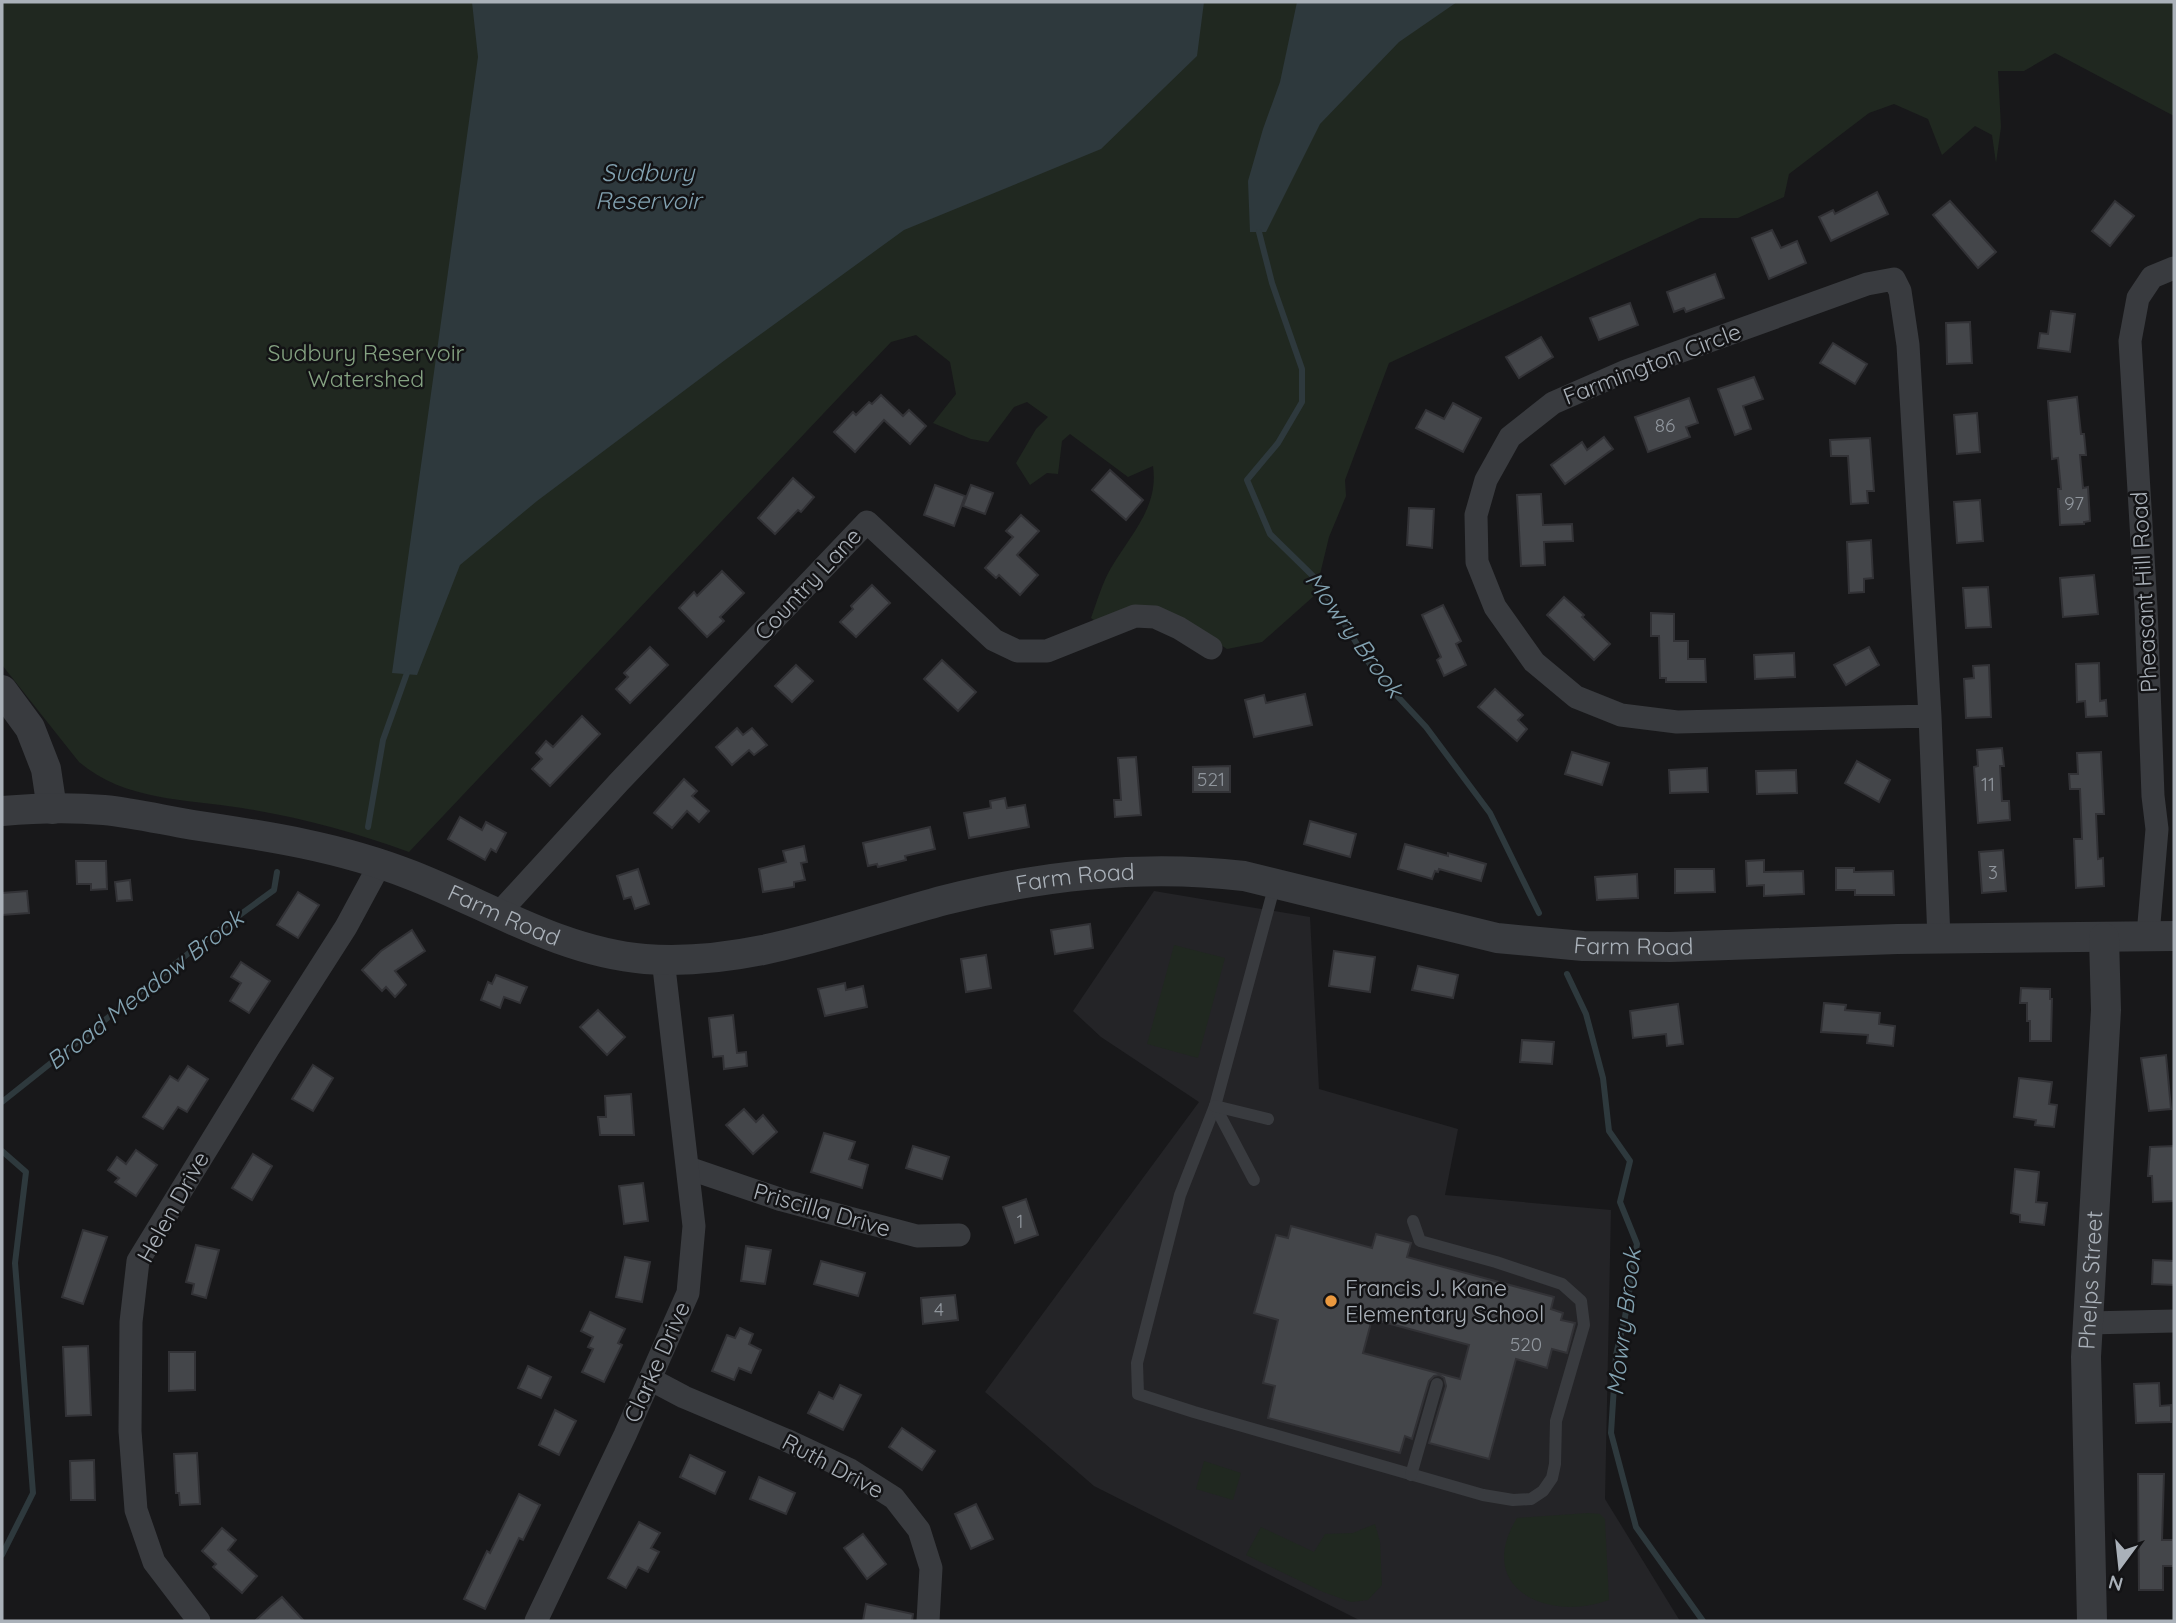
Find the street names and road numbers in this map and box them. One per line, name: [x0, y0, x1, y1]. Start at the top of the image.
street label: Farmington Circle: [1559, 316, 1745, 411]
street label: Pheasant Hill Road: [2124, 491, 2163, 693]
street label: Country Lane: [748, 521, 867, 646]
street label: Farm Road: [1013, 857, 1135, 898]
street label: Farm Road: [443, 877, 564, 952]
street label: Farm Road: [1572, 930, 1694, 961]
street label: Helen Drive: [130, 1146, 215, 1267]
street label: Priscilla Drive: [750, 1176, 894, 1243]
street label: Phelps Street: [2071, 1210, 2108, 1350]
street label: Clarke Drive: [617, 1297, 696, 1427]
street label: Ruth Drive: [778, 1427, 889, 1504]

